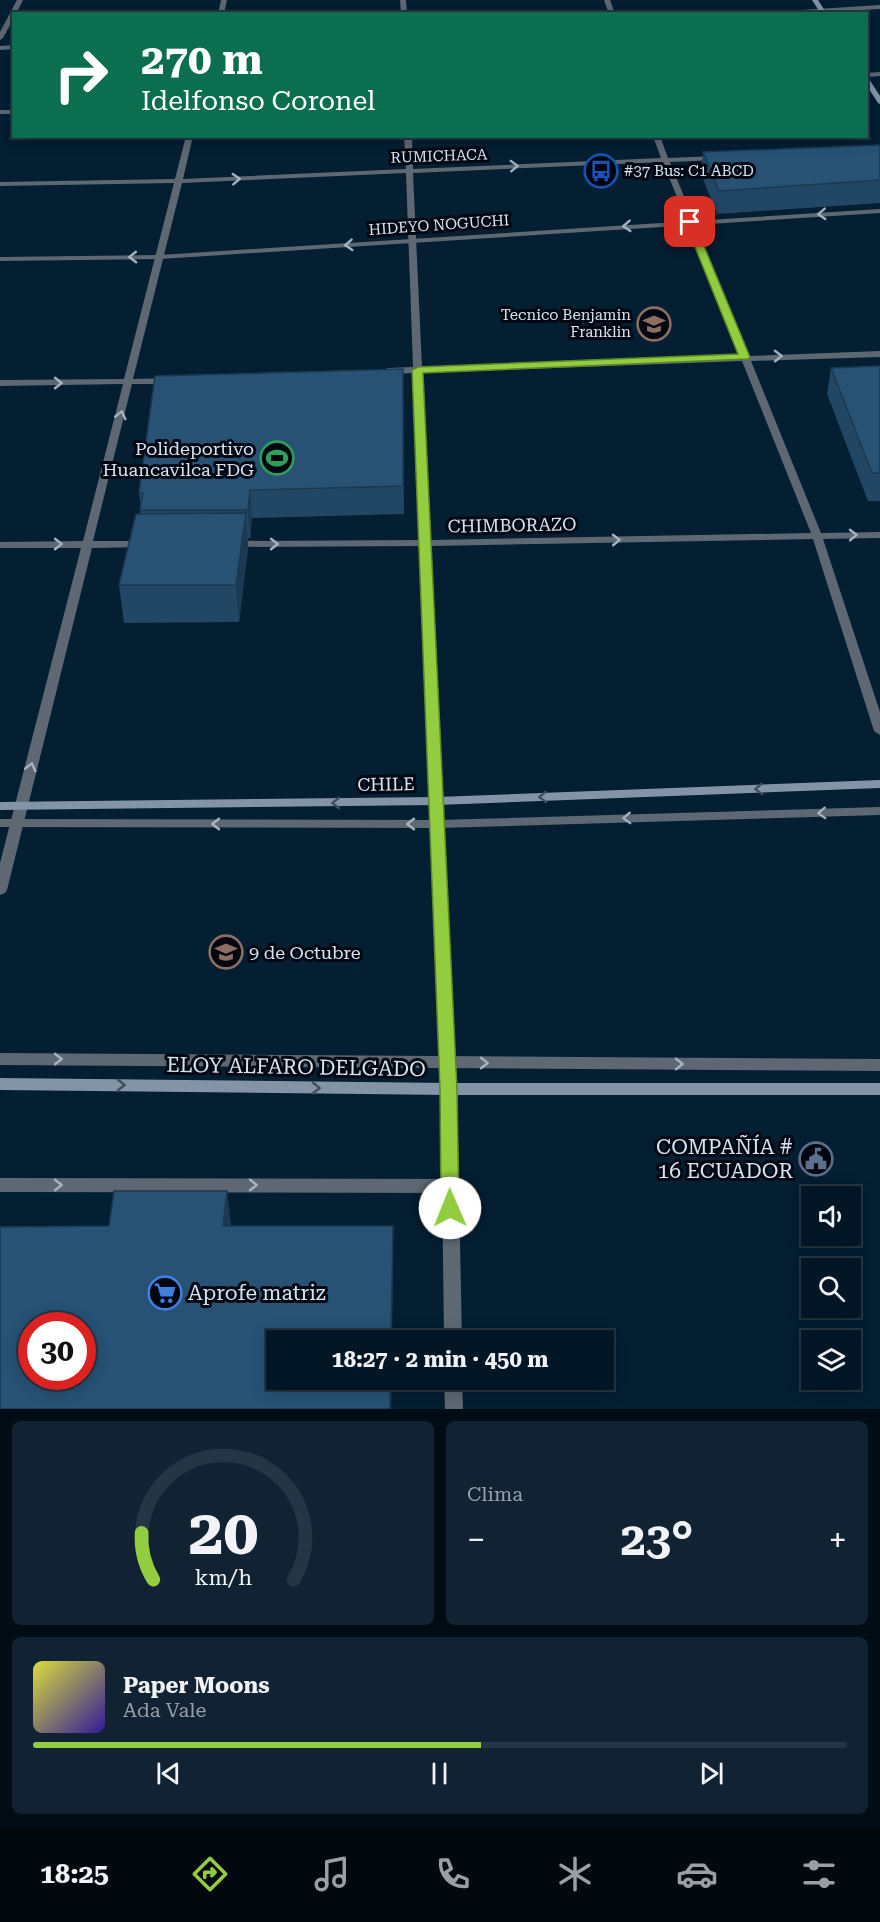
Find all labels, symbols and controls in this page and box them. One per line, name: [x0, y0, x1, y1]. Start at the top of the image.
text: 270 m: [141, 35, 263, 84]
icon: right: [42, 36, 120, 114]
text: Idelfonso Coronel: [141, 85, 375, 117]
street label: RUMICHACA: [390, 145, 488, 167]
bus stop icon: #37 Bus: C1 ABCD: [583, 153, 619, 189]
one-way arrow: [510, 160, 519, 172]
place label: #37 Bus: C1 ABCD: [624, 162, 754, 180]
one-way arrow: [231, 172, 240, 185]
pin: [664, 196, 715, 247]
icon: arrive: [673, 205, 706, 238]
one-way arrow: [817, 208, 826, 221]
street label: HIDEYO NOGUCHI: [368, 211, 510, 239]
one-way arrow: [622, 219, 631, 232]
one-way arrow: [344, 238, 353, 251]
one-way arrow: [128, 251, 137, 263]
place label: Tecnico Benjamin Franklin: [501, 306, 631, 341]
school or university icon: Tecnico Benjamin Franklin: [636, 306, 672, 342]
one-way arrow: [773, 350, 782, 363]
one-way arrow: [54, 377, 63, 389]
one-way arrow: [113, 411, 126, 421]
place label: Polideportivo Huancavilca FDG: [102, 438, 254, 480]
sports icon: Polideportivo Huancavilca FDG: [259, 440, 295, 476]
street label: CHIMBORAZO: [447, 513, 577, 537]
one-way arrow: [849, 529, 858, 542]
one-way arrow: [612, 533, 621, 546]
one-way arrow: [270, 537, 279, 550]
one-way arrow: [54, 538, 63, 550]
one-way arrow: [24, 762, 36, 773]
street label: CHILE: [357, 773, 415, 795]
one-way arrow: [754, 782, 763, 795]
one-way arrow: [538, 791, 547, 803]
one-way arrow: [332, 797, 341, 809]
one-way arrow: [817, 807, 826, 819]
one-way arrow: [622, 812, 631, 825]
one-way arrow: [211, 818, 220, 830]
one-way arrow: [406, 818, 415, 830]
school or university icon: 9 de Octubre: [208, 934, 244, 970]
place label: 9 de Octubre: [249, 942, 361, 963]
one-way arrow: [54, 1053, 63, 1065]
street label: ELOY ALFARO DELGADO: [166, 1053, 426, 1081]
one-way arrow: [480, 1057, 489, 1069]
one-way arrow: [675, 1058, 684, 1070]
one-way arrow: [117, 1079, 126, 1092]
one-way arrow: [312, 1082, 321, 1094]
place label: COMPAÑÍA # 16 ECUADOR: [656, 1134, 793, 1183]
public building icon: COMPAÑÍA # 16 ECUADOR: [798, 1141, 834, 1177]
position arrow: [418, 1176, 482, 1240]
one-way arrow: [54, 1179, 63, 1191]
one-way arrow: [249, 1179, 258, 1191]
map controls: [801, 1186, 861, 1390]
button: sound: [801, 1186, 861, 1246]
button: search: [801, 1258, 861, 1318]
supermarket icon: Aprofe matriz: [147, 1275, 183, 1311]
place label: Aprofe matriz: [188, 1281, 326, 1305]
speed limit sign: 30: [18, 1312, 96, 1390]
button: layers: [801, 1330, 861, 1390]
text: 18:27 · 2 min · 450 m: [331, 1347, 549, 1372]
text: Clima: [467, 1482, 523, 1506]
text: 20: [188, 1496, 258, 1569]
text: 23°: [621, 1513, 693, 1566]
text: −: [467, 1520, 485, 1559]
text: +: [829, 1520, 847, 1559]
text: km/h: [194, 1565, 252, 1590]
text: Paper Moons: [123, 1673, 270, 1698]
text: Ada Vale: [123, 1698, 206, 1722]
icon: previous: [152, 1757, 185, 1790]
icon: pause: [423, 1757, 456, 1790]
icon: next: [695, 1757, 728, 1790]
icon: directions: [189, 1853, 231, 1895]
icon: music: [311, 1853, 353, 1895]
icon: phone: [432, 1853, 474, 1895]
icon: climate: [554, 1853, 596, 1895]
icon: car: [676, 1853, 718, 1895]
icon: filters: [798, 1853, 840, 1895]
text: 18:25: [40, 1858, 109, 1890]

